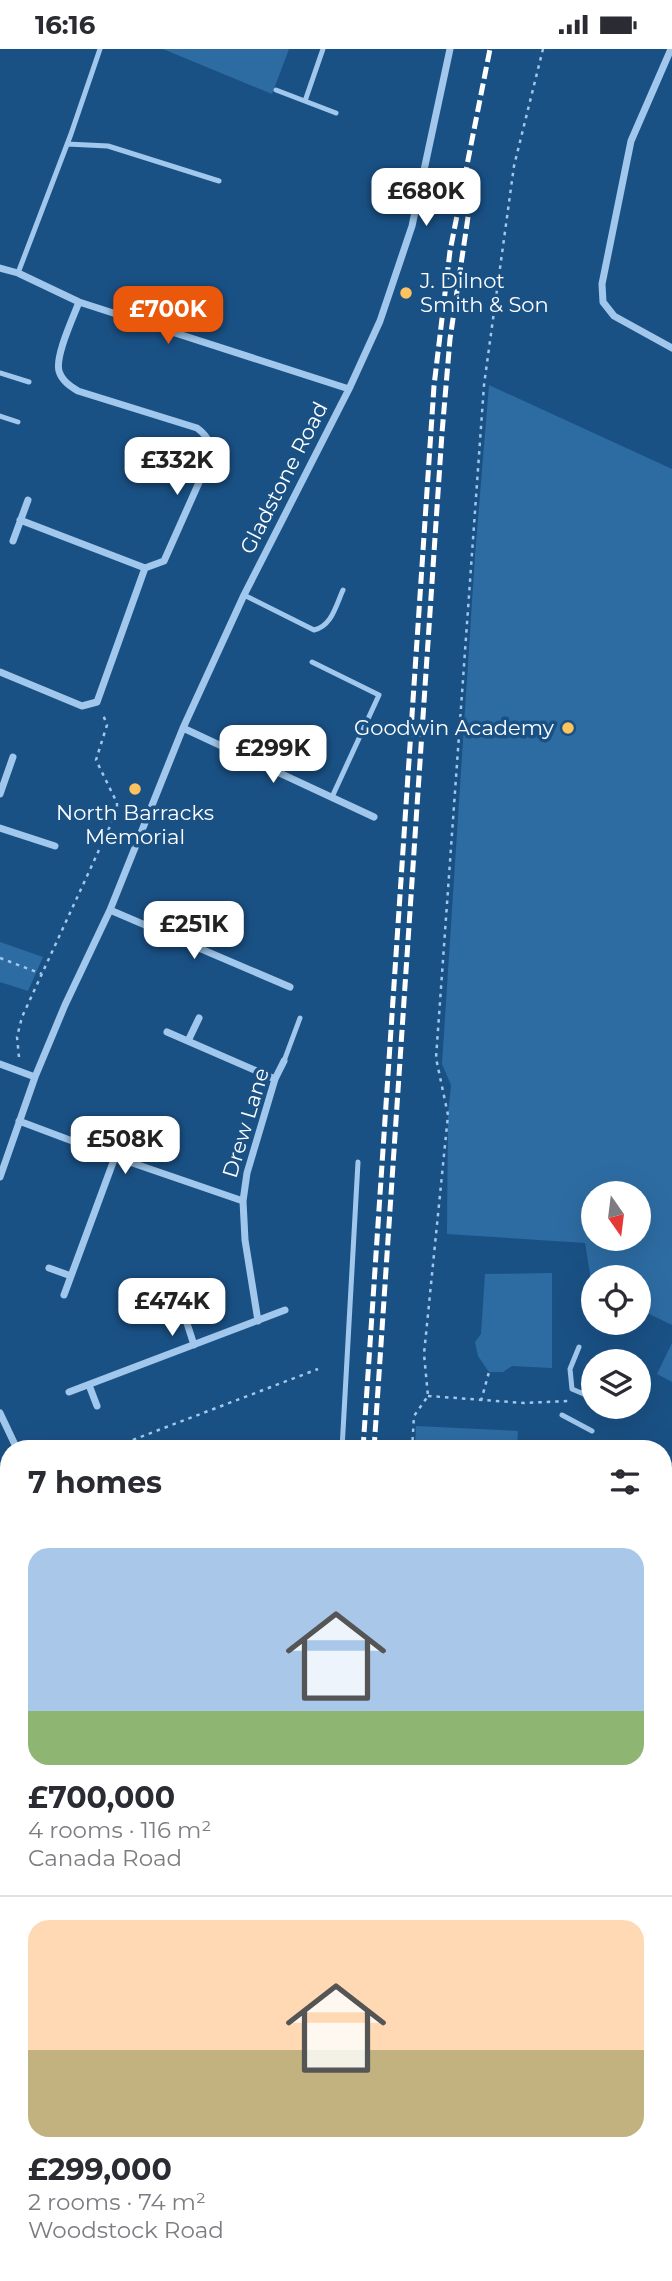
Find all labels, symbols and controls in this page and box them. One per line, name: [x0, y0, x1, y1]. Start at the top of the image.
text: 16:16: [35, 9, 95, 41]
pin: £680K: [377, 169, 475, 228]
text: £680K: [387, 177, 465, 205]
place label: J. Dilnot Smith & Son: [419, 268, 549, 317]
marker: J. Dilnot Smith & Son: [398, 285, 414, 301]
pin: £700K: [119, 287, 217, 346]
text: £700K: [129, 295, 207, 323]
street label: Gladstone Road: [234, 398, 333, 558]
pin: £332K: [128, 437, 226, 497]
text: £332K: [141, 446, 213, 474]
place label: Goodwin Academy: [354, 715, 555, 740]
marker: Goodwin Academy: [560, 720, 576, 736]
pin: £299K: [224, 725, 322, 785]
text: £299K: [235, 734, 311, 762]
marker: North Barracks Memorial: [127, 781, 143, 797]
place label: North Barracks Memorial: [56, 800, 214, 849]
pin: £251K: [145, 901, 243, 961]
text: £251K: [160, 910, 228, 938]
street label: Drew Lane: [217, 1065, 274, 1181]
pin: £508K: [76, 1117, 174, 1176]
text: £508K: [87, 1125, 163, 1153]
north arrow: [581, 1181, 651, 1251]
map controls: [581, 1181, 651, 1419]
button: locate: [581, 1265, 651, 1335]
pin: £474K: [123, 1279, 221, 1338]
text: £474K: [134, 1287, 210, 1315]
button: layers: [581, 1349, 651, 1419]
icon: filters: [606, 1463, 644, 1501]
text: 7 homes: [28, 1464, 162, 1501]
icon: home: [273, 1593, 399, 1719]
text: £700,000: [28, 1779, 175, 1816]
text: 4 rooms · 116 m²: [28, 1816, 211, 1844]
text: Canada Road: [28, 1844, 182, 1872]
icon: home: [273, 1965, 399, 2091]
text: £299,000: [28, 2151, 172, 2188]
text: 2 rooms · 74 m²: [28, 2188, 206, 2216]
text: Woodstock Road: [28, 2216, 224, 2244]

